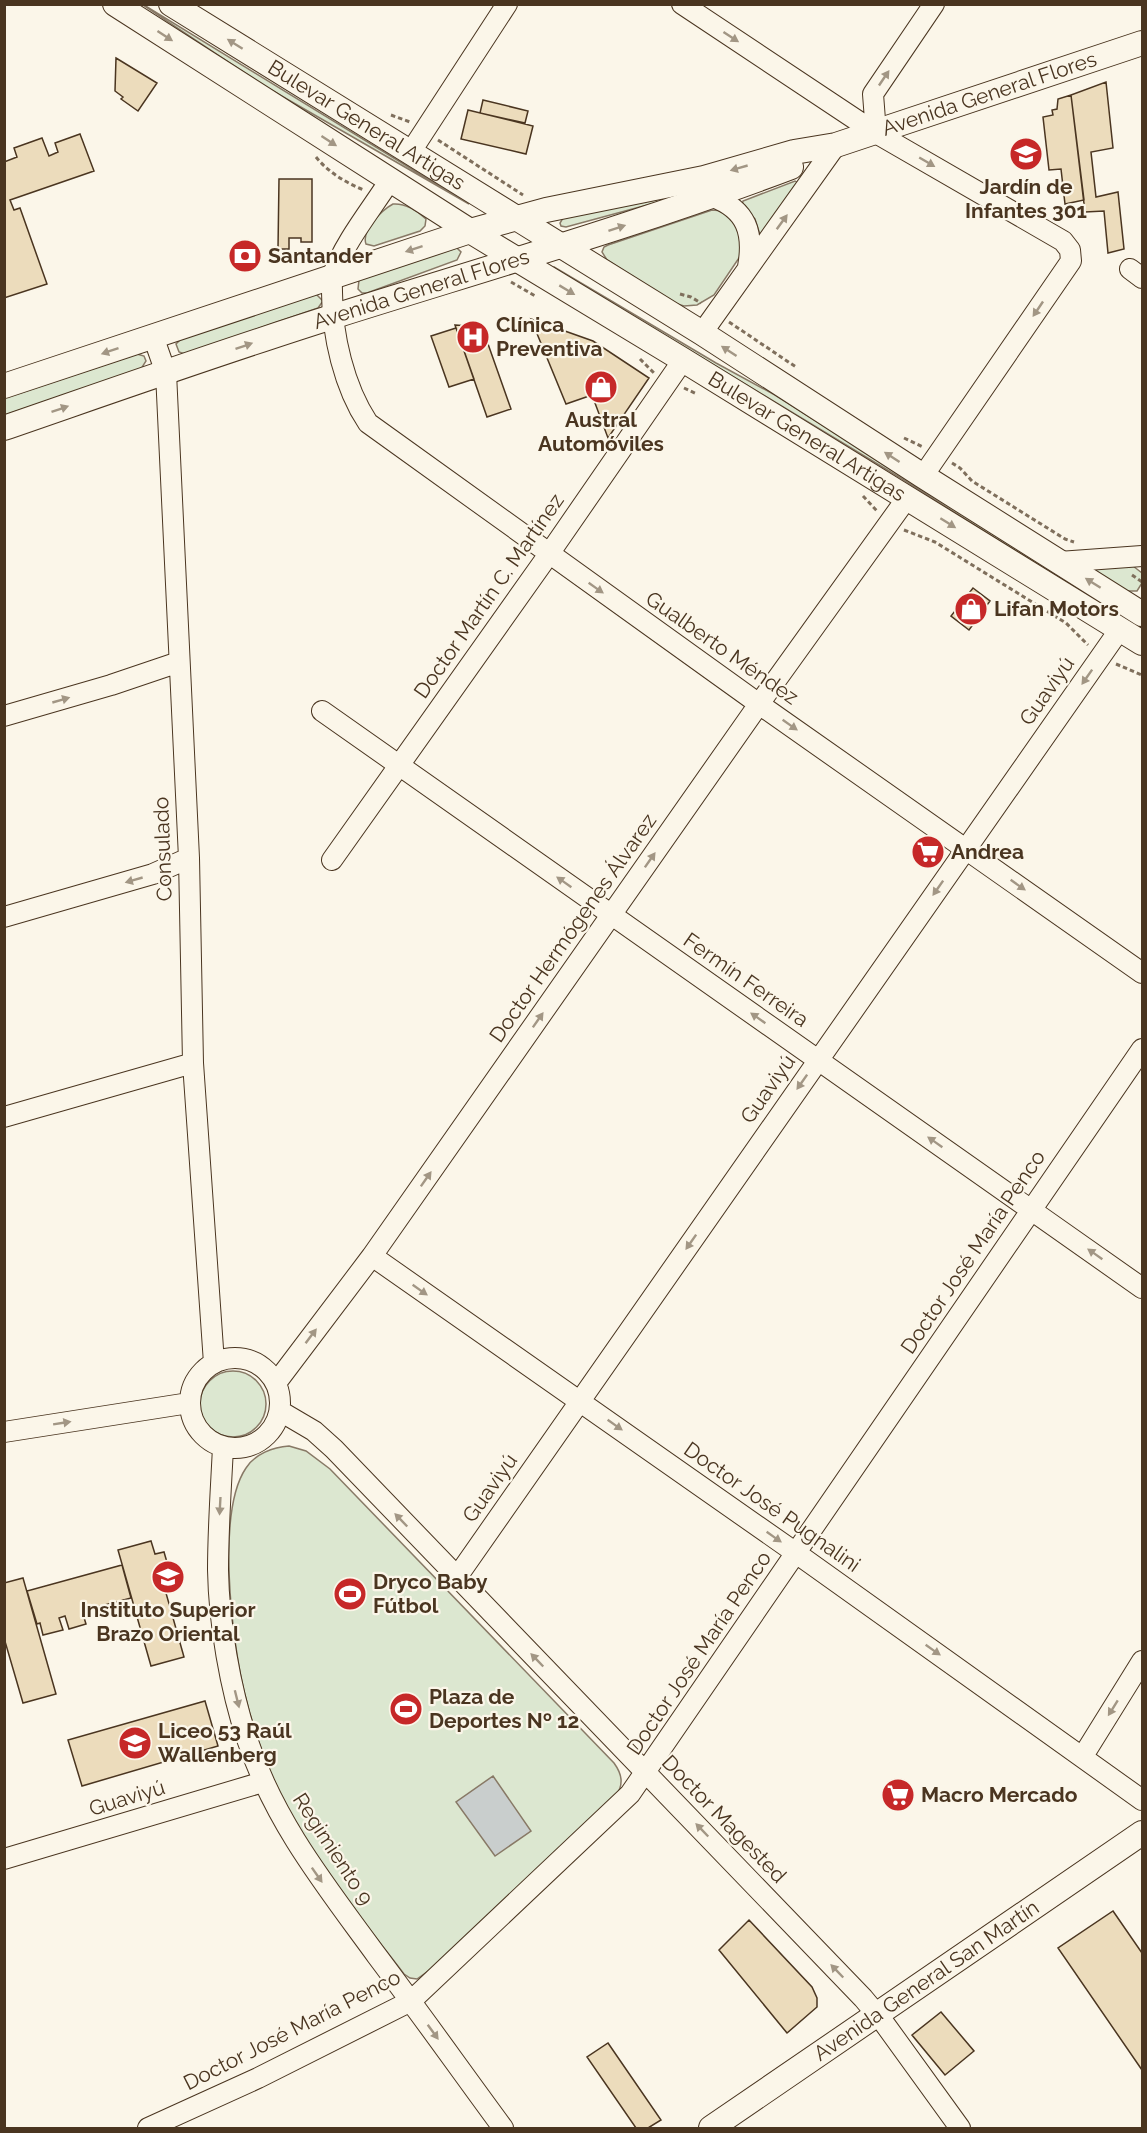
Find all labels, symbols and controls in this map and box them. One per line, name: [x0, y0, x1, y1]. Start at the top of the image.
one-way arrow: [157, 30, 173, 41]
one-way arrow: [723, 31, 739, 42]
one-way arrow: [227, 39, 243, 50]
street label: Avenida General Flores: [879, 46, 1100, 141]
street label: Bulevar General Artigas: [264, 54, 470, 195]
one-way arrow: [878, 70, 889, 86]
one-way arrow: [321, 136, 337, 147]
school or university icon: Jardín de Infantes 301: [1008, 136, 1044, 172]
one-way arrow: [919, 157, 935, 168]
one-way arrow: [729, 164, 747, 173]
place label: Jardín de Infantes 301: [965, 174, 1087, 223]
one-way arrow: [775, 214, 787, 230]
one-way arrow: [608, 223, 626, 232]
bank icon: Santander: [227, 238, 263, 274]
place label: Santander: [268, 243, 373, 268]
street label: Avenida General Flores: [310, 243, 532, 334]
one-way arrow: [405, 244, 423, 254]
one-way arrow: [559, 284, 575, 295]
one-way arrow: [1033, 301, 1044, 317]
place label: Clínica Preventiva: [496, 312, 602, 361]
hospital icon: Clínica Preventiva: [455, 319, 491, 355]
one-way arrow: [235, 341, 253, 351]
one-way arrow: [721, 345, 737, 356]
one-way arrow: [101, 346, 119, 356]
street label: Bulevar General Artigas: [704, 366, 910, 506]
shop icon: Austral Automóviles: [583, 369, 619, 405]
one-way arrow: [51, 404, 69, 414]
place label: Austral Automóviles: [538, 407, 664, 456]
one-way arrow: [884, 451, 901, 462]
street label: Doctor Martín C. Martínez: [408, 489, 569, 703]
one-way arrow: [940, 518, 956, 529]
one-way arrow: [1085, 578, 1101, 589]
one-way arrow: [588, 582, 604, 594]
street label: Gualberto Méndez: [641, 586, 803, 710]
shop icon: Lifan Motors: [953, 591, 989, 627]
place label: Lifan Motors: [994, 596, 1119, 621]
street label: Guaviyú: [1014, 651, 1079, 730]
one-way arrow: [1082, 669, 1093, 685]
one-way arrow: [52, 695, 70, 704]
one-way arrow: [781, 719, 797, 731]
street label: Consulado: [148, 796, 177, 902]
street label: Doctor Hermógenes Álvarez: [484, 808, 661, 1047]
supermarket icon: Andrea: [910, 834, 946, 870]
place label: Andrea: [951, 839, 1024, 864]
one-way arrow: [644, 852, 655, 868]
one-way arrow: [125, 875, 144, 885]
one-way arrow: [557, 876, 573, 888]
one-way arrow: [1009, 879, 1025, 891]
one-way arrow: [932, 880, 944, 896]
street label: Fermín Ferreira: [679, 927, 814, 1032]
one-way arrow: [532, 1012, 544, 1028]
one-way arrow: [751, 1012, 767, 1024]
street label: Guaviyú: [735, 1049, 800, 1128]
one-way arrow: [796, 1074, 808, 1090]
one-way arrow: [927, 1137, 943, 1148]
street label: Doctor José María Penco: [895, 1145, 1050, 1358]
one-way arrow: [420, 1172, 432, 1188]
one-way arrow: [685, 1234, 697, 1250]
one-way arrow: [1087, 1248, 1103, 1260]
one-way arrow: [412, 1284, 428, 1296]
one-way arrow: [305, 1329, 317, 1345]
one-way arrow: [53, 1418, 72, 1427]
one-way arrow: [606, 1419, 622, 1431]
street label: Doctor José Pugnalini: [679, 1436, 865, 1577]
street label: Guaviyú: [457, 1448, 522, 1527]
one-way arrow: [215, 1496, 224, 1515]
one-way arrow: [395, 1513, 409, 1527]
one-way arrow: [766, 1531, 782, 1543]
street label: Doctor José María Penco: [621, 1546, 776, 1759]
school or university icon: Instituto Superior Brazo Oriental: [150, 1559, 186, 1595]
place label: Dryco Baby Fútbol: [373, 1569, 488, 1618]
sports icon: Dryco Baby Fútbol: [332, 1576, 368, 1612]
place label: Instituto Superior Brazo Oriental: [80, 1597, 256, 1646]
one-way arrow: [925, 1644, 941, 1656]
one-way arrow: [530, 1652, 544, 1667]
place label: Plaza de Deportes Nº 12: [429, 1684, 579, 1733]
one-way arrow: [232, 1690, 242, 1708]
sports icon: Plaza de Deportes Nº 12: [388, 1691, 424, 1727]
one-way arrow: [1107, 1700, 1118, 1716]
place label: Liceo 53 Raúl Wallenberg: [158, 1718, 292, 1767]
school or university icon: Liceo 53 Raúl Wallenberg: [117, 1725, 153, 1761]
street label: Doctor Magested: [657, 1750, 792, 1888]
street label: Guaviyú: [86, 1774, 168, 1821]
supermarket icon: Macro Mercado: [880, 1777, 916, 1813]
place label: Macro Mercado: [921, 1782, 1078, 1807]
street label: Regimiento 9: [288, 1788, 379, 1909]
one-way arrow: [695, 1824, 709, 1838]
one-way arrow: [312, 1866, 323, 1883]
street label: Avenida General San Martín: [809, 1894, 1043, 2066]
street label: Doctor José María Penco: [179, 1964, 404, 2095]
one-way arrow: [830, 1964, 844, 1978]
one-way arrow: [427, 2023, 439, 2039]

